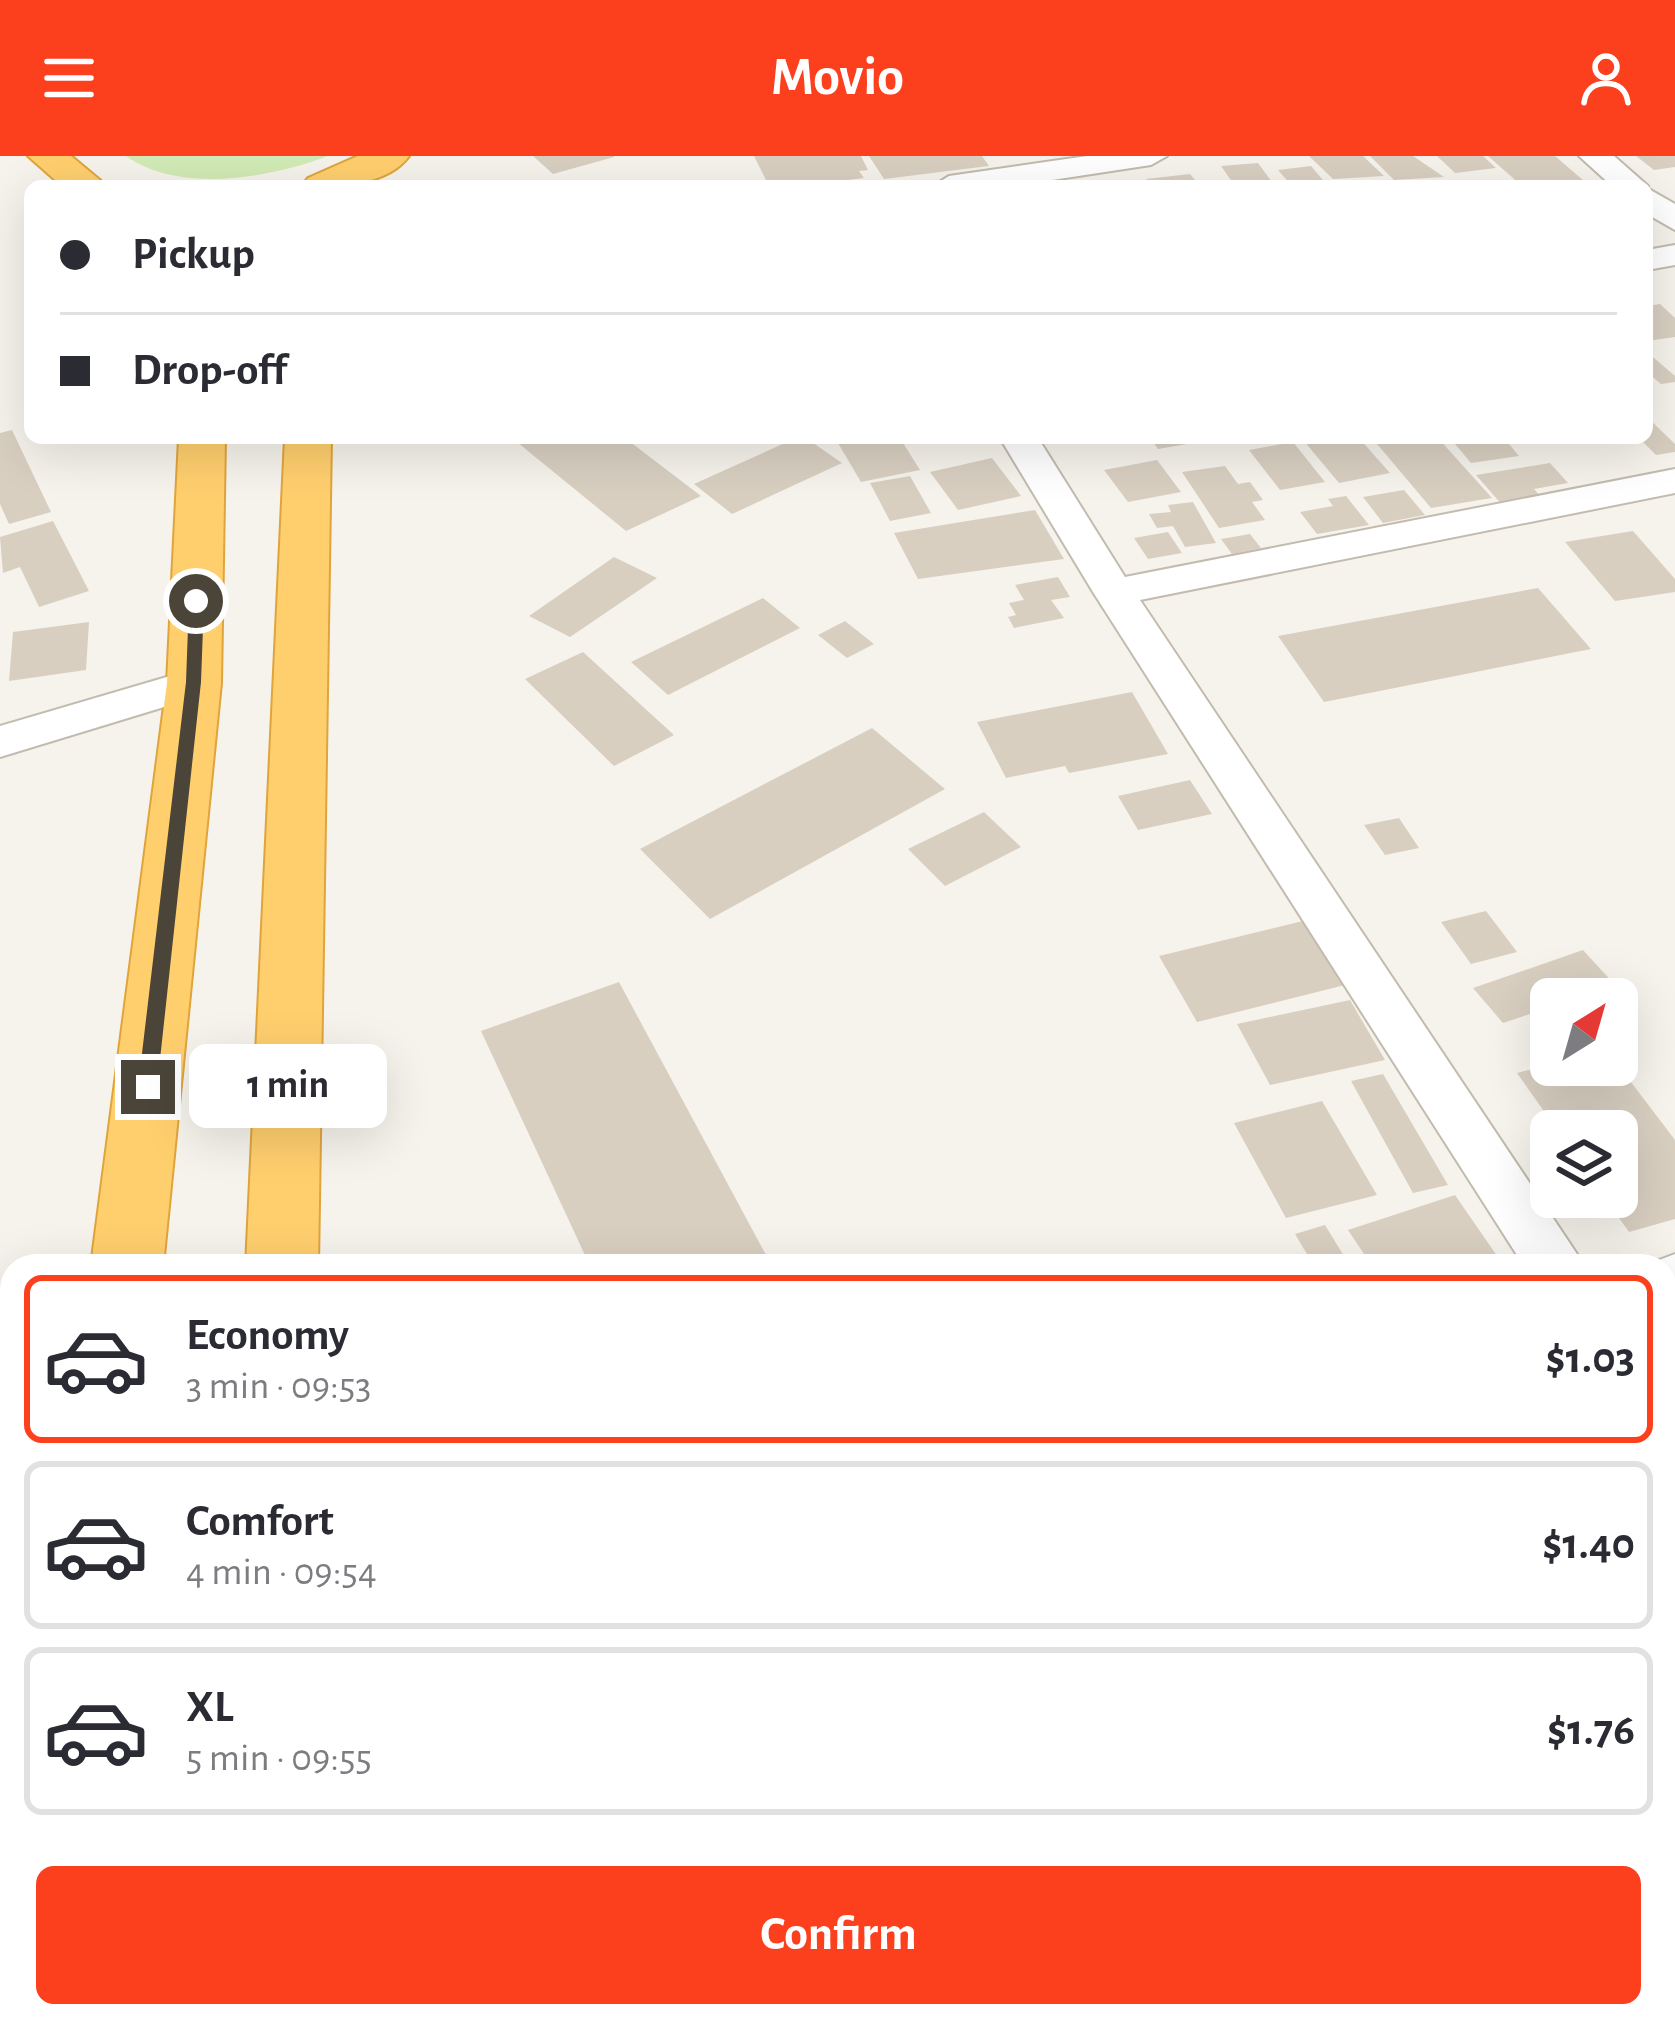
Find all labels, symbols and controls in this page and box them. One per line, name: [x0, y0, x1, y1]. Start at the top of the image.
icon: menu: [36, 45, 102, 111]
icon: person: [1573, 45, 1639, 111]
text: Movio: [771, 51, 904, 105]
text: Pickup: [132, 232, 255, 277]
text: Drop-off: [132, 348, 287, 393]
route start: [169, 574, 223, 628]
north arrow: [1530, 978, 1638, 1086]
map controls: [1530, 978, 1638, 1218]
callout: 1 min: [190, 1045, 388, 1129]
route end: [121, 1060, 175, 1114]
text: 1 min: [247, 1066, 329, 1105]
button: layers: [1530, 1110, 1638, 1218]
icon: car: [42, 1305, 150, 1413]
text: Economy: [186, 1313, 349, 1358]
text: $1.03: [1545, 1336, 1635, 1381]
text: 3 min · 09:53: [186, 1367, 371, 1406]
icon: car: [42, 1491, 150, 1599]
text: Comfort: [186, 1499, 334, 1544]
text: $1.40: [1542, 1522, 1635, 1567]
text: 4 min · 09:54: [186, 1553, 377, 1592]
icon: car: [42, 1677, 150, 1785]
text: XL: [186, 1685, 234, 1730]
text: $1.76: [1547, 1708, 1635, 1753]
text: 5 min · 09:55: [186, 1739, 372, 1778]
button: Confirm: [36, 1866, 1641, 2004]

